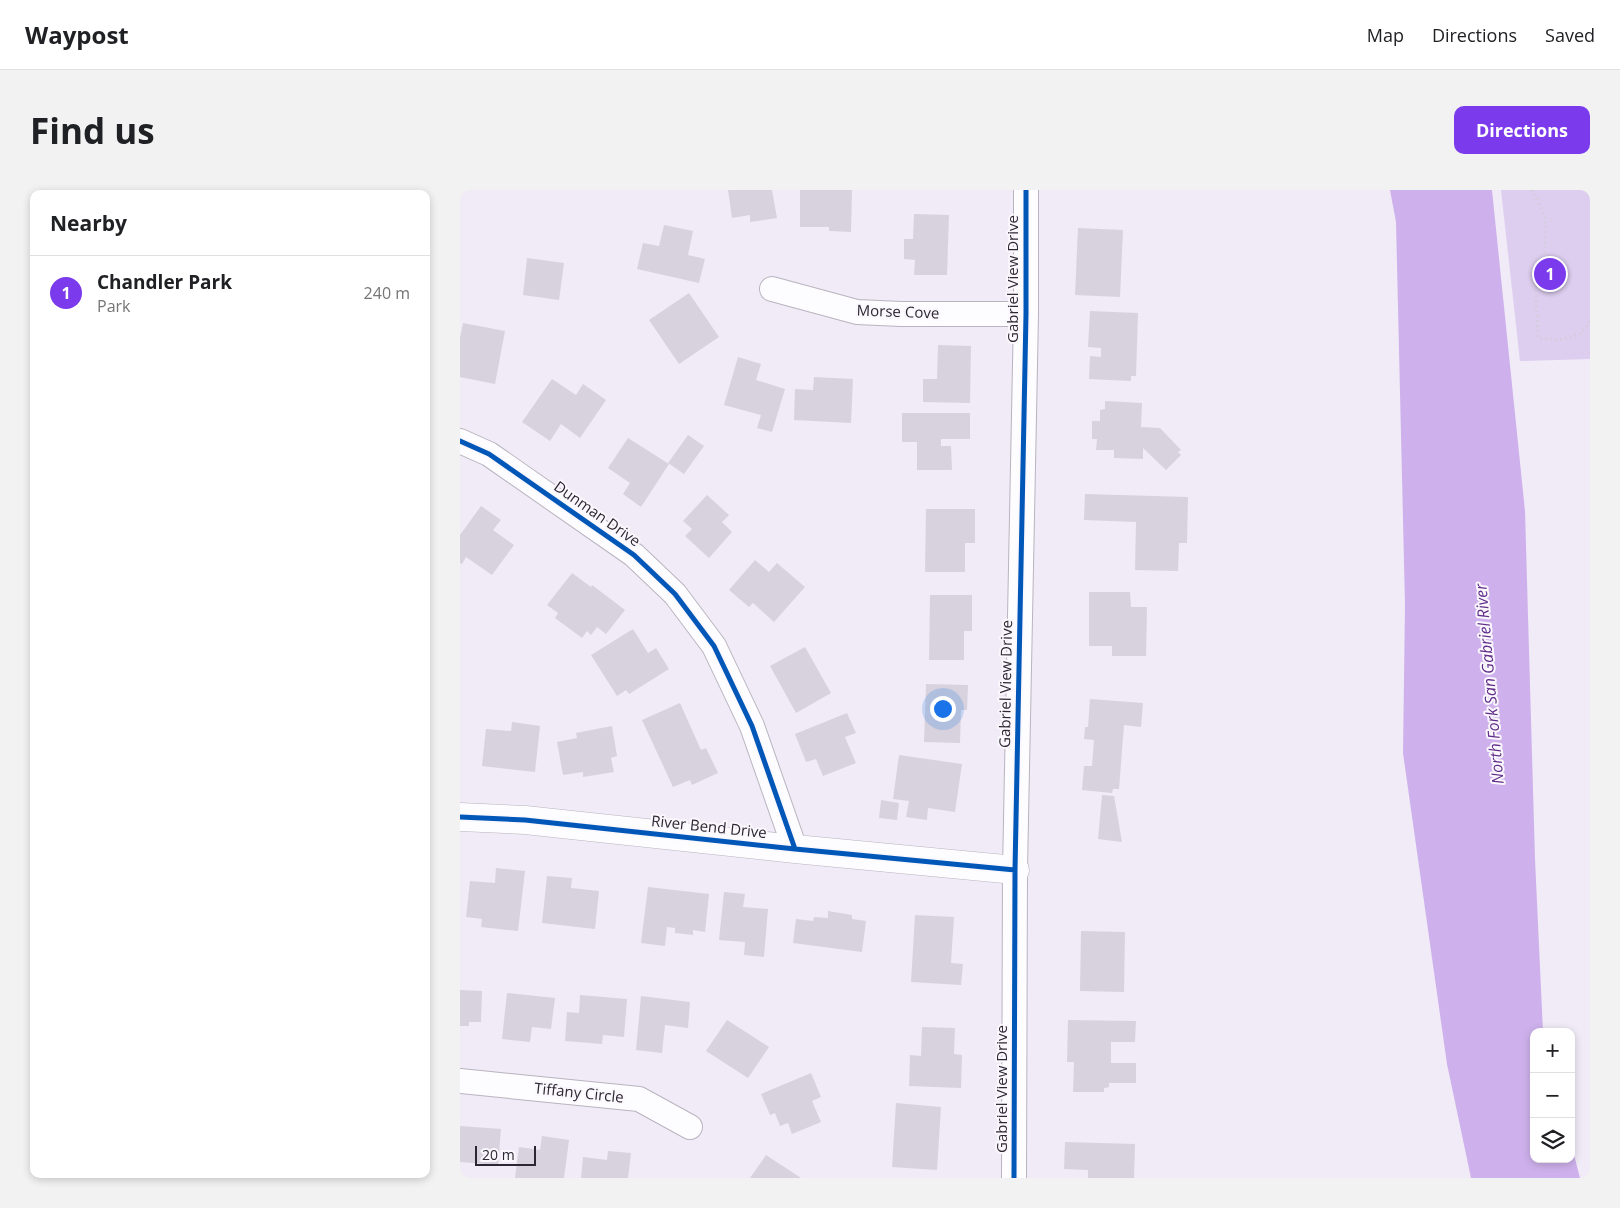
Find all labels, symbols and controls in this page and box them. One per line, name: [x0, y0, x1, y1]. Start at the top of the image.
text: Waypost: [25, 18, 129, 51]
text: Map: [1367, 23, 1404, 47]
text: Directions: [1432, 23, 1517, 47]
text: Saved: [1545, 23, 1595, 47]
button: Directions: [1454, 106, 1590, 154]
text: Find us: [30, 107, 155, 154]
text: Nearby: [50, 209, 127, 237]
street label: Gabriel View Drive: [1002, 215, 1022, 343]
pin: 1: [1534, 255, 1566, 293]
text: Chandler Park: [97, 269, 232, 295]
text: 1: [61, 282, 71, 304]
text: 240 m: [364, 282, 410, 304]
text: Park: [97, 295, 130, 317]
street label: Morse Cove: [856, 300, 940, 322]
street label: Dunman Drive: [550, 476, 645, 550]
water label: North Fork San Gabriel River: [1469, 582, 1509, 785]
street label: Gabriel View Drive: [994, 620, 1016, 748]
your location: [930, 696, 956, 722]
street label: River Bend Drive: [650, 810, 768, 842]
street label: Gabriel View Drive: [991, 1025, 1011, 1153]
map controls: [1530, 1028, 1575, 1163]
button: +: [1530, 1028, 1575, 1073]
button: −: [1530, 1073, 1575, 1118]
street label: Tiffany Circle: [533, 1077, 625, 1107]
button: layers: [1530, 1118, 1575, 1163]
scale bar: [475, 1143, 536, 1166]
text: 20 m: [482, 1145, 515, 1164]

